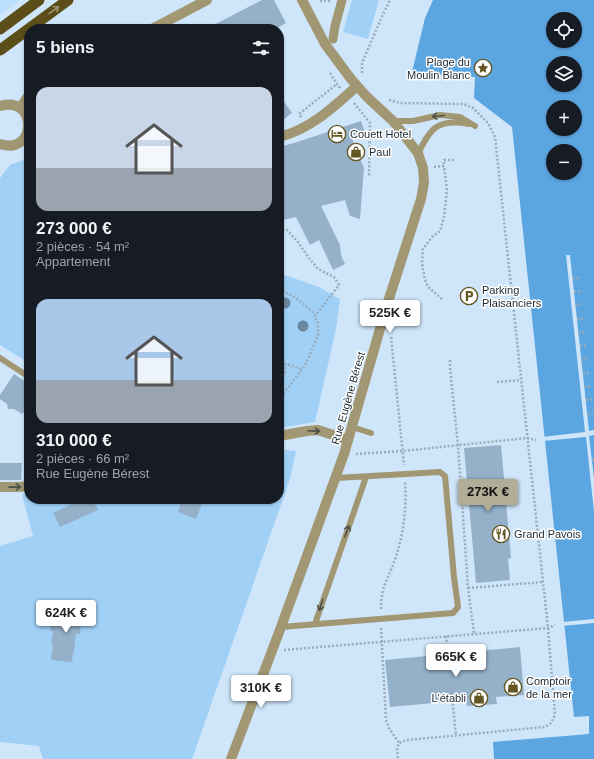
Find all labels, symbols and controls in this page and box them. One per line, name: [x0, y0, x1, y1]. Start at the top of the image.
one-way arrow: [48, 6, 59, 15]
map controls: [546, 12, 582, 180]
button: locate: [546, 12, 582, 48]
icon: filters: [250, 37, 272, 59]
text: 5 biens: [36, 38, 95, 57]
place label: Plage du Moulin Blanc: [407, 56, 470, 81]
button: layers: [546, 56, 582, 92]
place icon: Plage du Moulin Blanc: [473, 58, 493, 78]
button: +: [546, 100, 582, 136]
icon: home: [118, 113, 190, 185]
one-way arrow: [432, 113, 445, 120]
hotel icon: Couett Hotel: [327, 124, 347, 144]
place label: Couett Hotel: [350, 128, 411, 140]
shop icon: Paul: [346, 142, 366, 162]
button: −: [546, 144, 582, 180]
place label: Paul: [369, 146, 391, 158]
text: 273 000 €: [36, 219, 112, 238]
text: 2 pièces · 54 m²: [36, 239, 129, 254]
text: Appartement: [36, 254, 110, 269]
place label: Parking Plaisanciers: [482, 284, 542, 309]
parking icon: Parking Plaisanciers: [459, 286, 479, 306]
pin: 525K €: [357, 300, 423, 334]
text: 525K €: [369, 305, 411, 320]
icon: home: [118, 325, 190, 397]
street label: Rue Eugène Bérest: [329, 350, 367, 446]
one-way arrow: [307, 427, 320, 435]
text: 310 000 €: [36, 431, 112, 450]
text: 2 pièces · 66 m²: [36, 451, 129, 466]
text: Rue Eugène Bérest: [36, 466, 149, 481]
pin: 273K €: [455, 479, 521, 513]
one-way arrow: [8, 483, 21, 491]
text: 273K €: [467, 484, 509, 499]
restaurant icon: Grand Pavois: [491, 524, 511, 544]
one-way arrow: [343, 526, 351, 538]
place label: Grand Pavois: [514, 528, 581, 540]
one-way arrow: [317, 598, 324, 611]
pin: 624K €: [33, 600, 99, 634]
text: 624K €: [45, 605, 87, 620]
pin: 665K €: [423, 644, 489, 678]
text: 665K €: [435, 649, 477, 664]
pin: 310K €: [228, 675, 294, 709]
place label: Comptoir de la mer: [526, 675, 572, 700]
shop icon: Comptoir de la mer: [503, 677, 523, 697]
text: 310K €: [240, 680, 282, 695]
shop icon: L'établi: [469, 688, 489, 708]
place label: L'établi: [431, 692, 466, 704]

